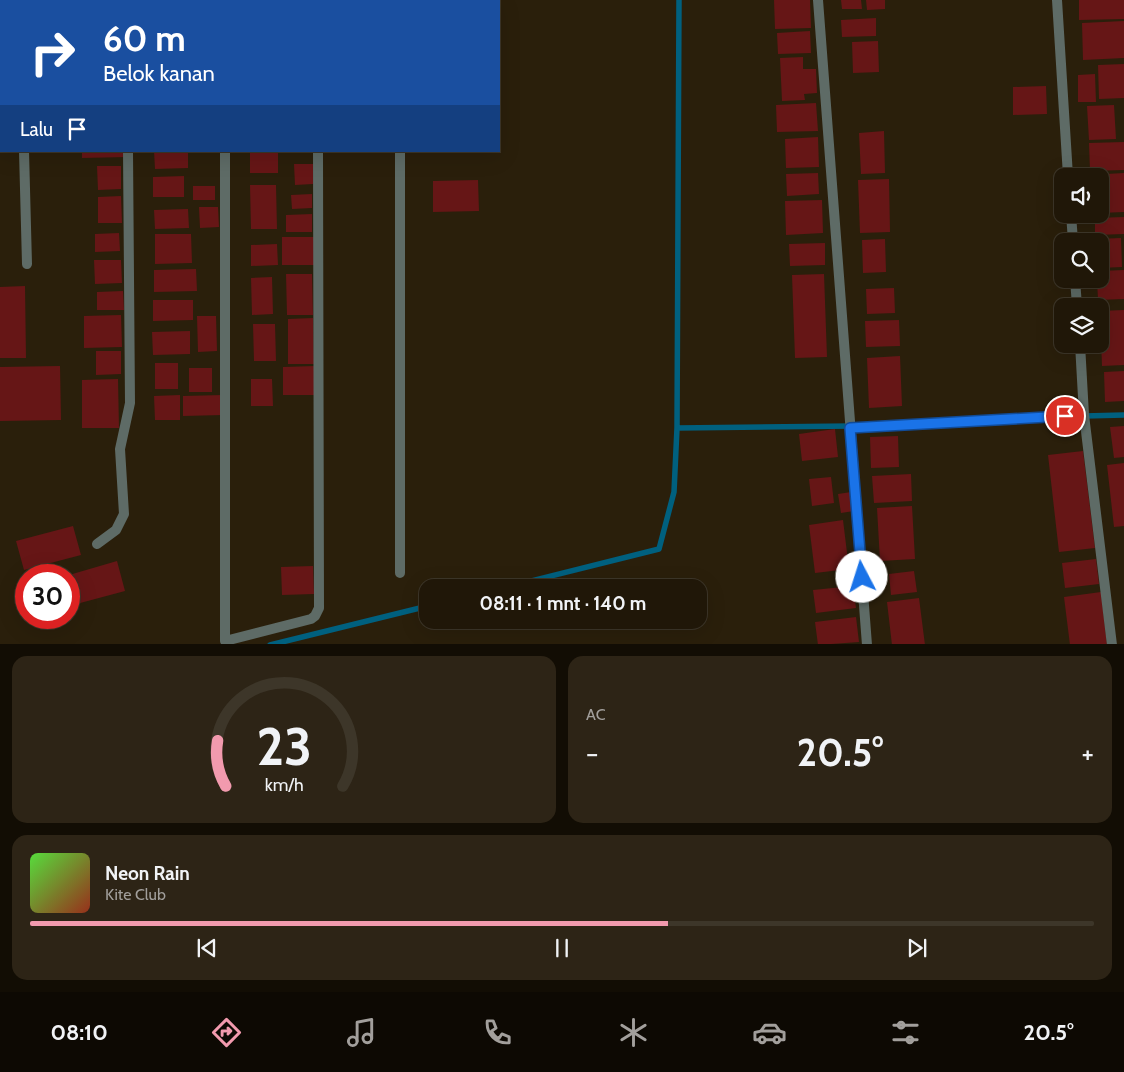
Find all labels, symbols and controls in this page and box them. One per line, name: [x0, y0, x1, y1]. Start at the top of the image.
text: 60 m: [103, 17, 186, 60]
icon: right: [20, 20, 85, 85]
text: Belok kanan: [103, 60, 215, 87]
icon: arrive: [63, 115, 91, 143]
text: Lalu: [20, 118, 53, 141]
map controls: [1054, 168, 1109, 353]
button: sound: [1054, 168, 1109, 223]
button: search: [1054, 233, 1109, 288]
button: layers: [1054, 298, 1109, 353]
pin: [1044, 395, 1086, 437]
icon: arrive: [1051, 402, 1079, 430]
position arrow: [835, 550, 887, 602]
speed limit sign: 30: [15, 564, 80, 629]
text: 08:11 · 1 mnt · 140 m: [480, 592, 646, 615]
text: AC: [586, 705, 606, 724]
text: 23: [256, 715, 312, 778]
text: 20.5°: [797, 729, 883, 776]
text: −: [586, 736, 598, 770]
text: +: [1082, 736, 1094, 770]
text: km/h: [264, 774, 304, 795]
text: Neon Rain: [105, 862, 190, 885]
text: Kite Club: [105, 885, 166, 904]
icon: previous: [193, 934, 221, 962]
icon: pause: [548, 934, 576, 962]
icon: next: [903, 934, 931, 962]
icon: directions: [209, 1015, 244, 1050]
icon: music: [344, 1015, 379, 1050]
icon: phone: [480, 1015, 515, 1050]
icon: climate: [616, 1015, 651, 1050]
icon: car: [752, 1015, 787, 1050]
icon: filters: [888, 1015, 923, 1050]
text: 08:10: [50, 1019, 108, 1046]
text: 20.5°: [1024, 1019, 1074, 1046]

